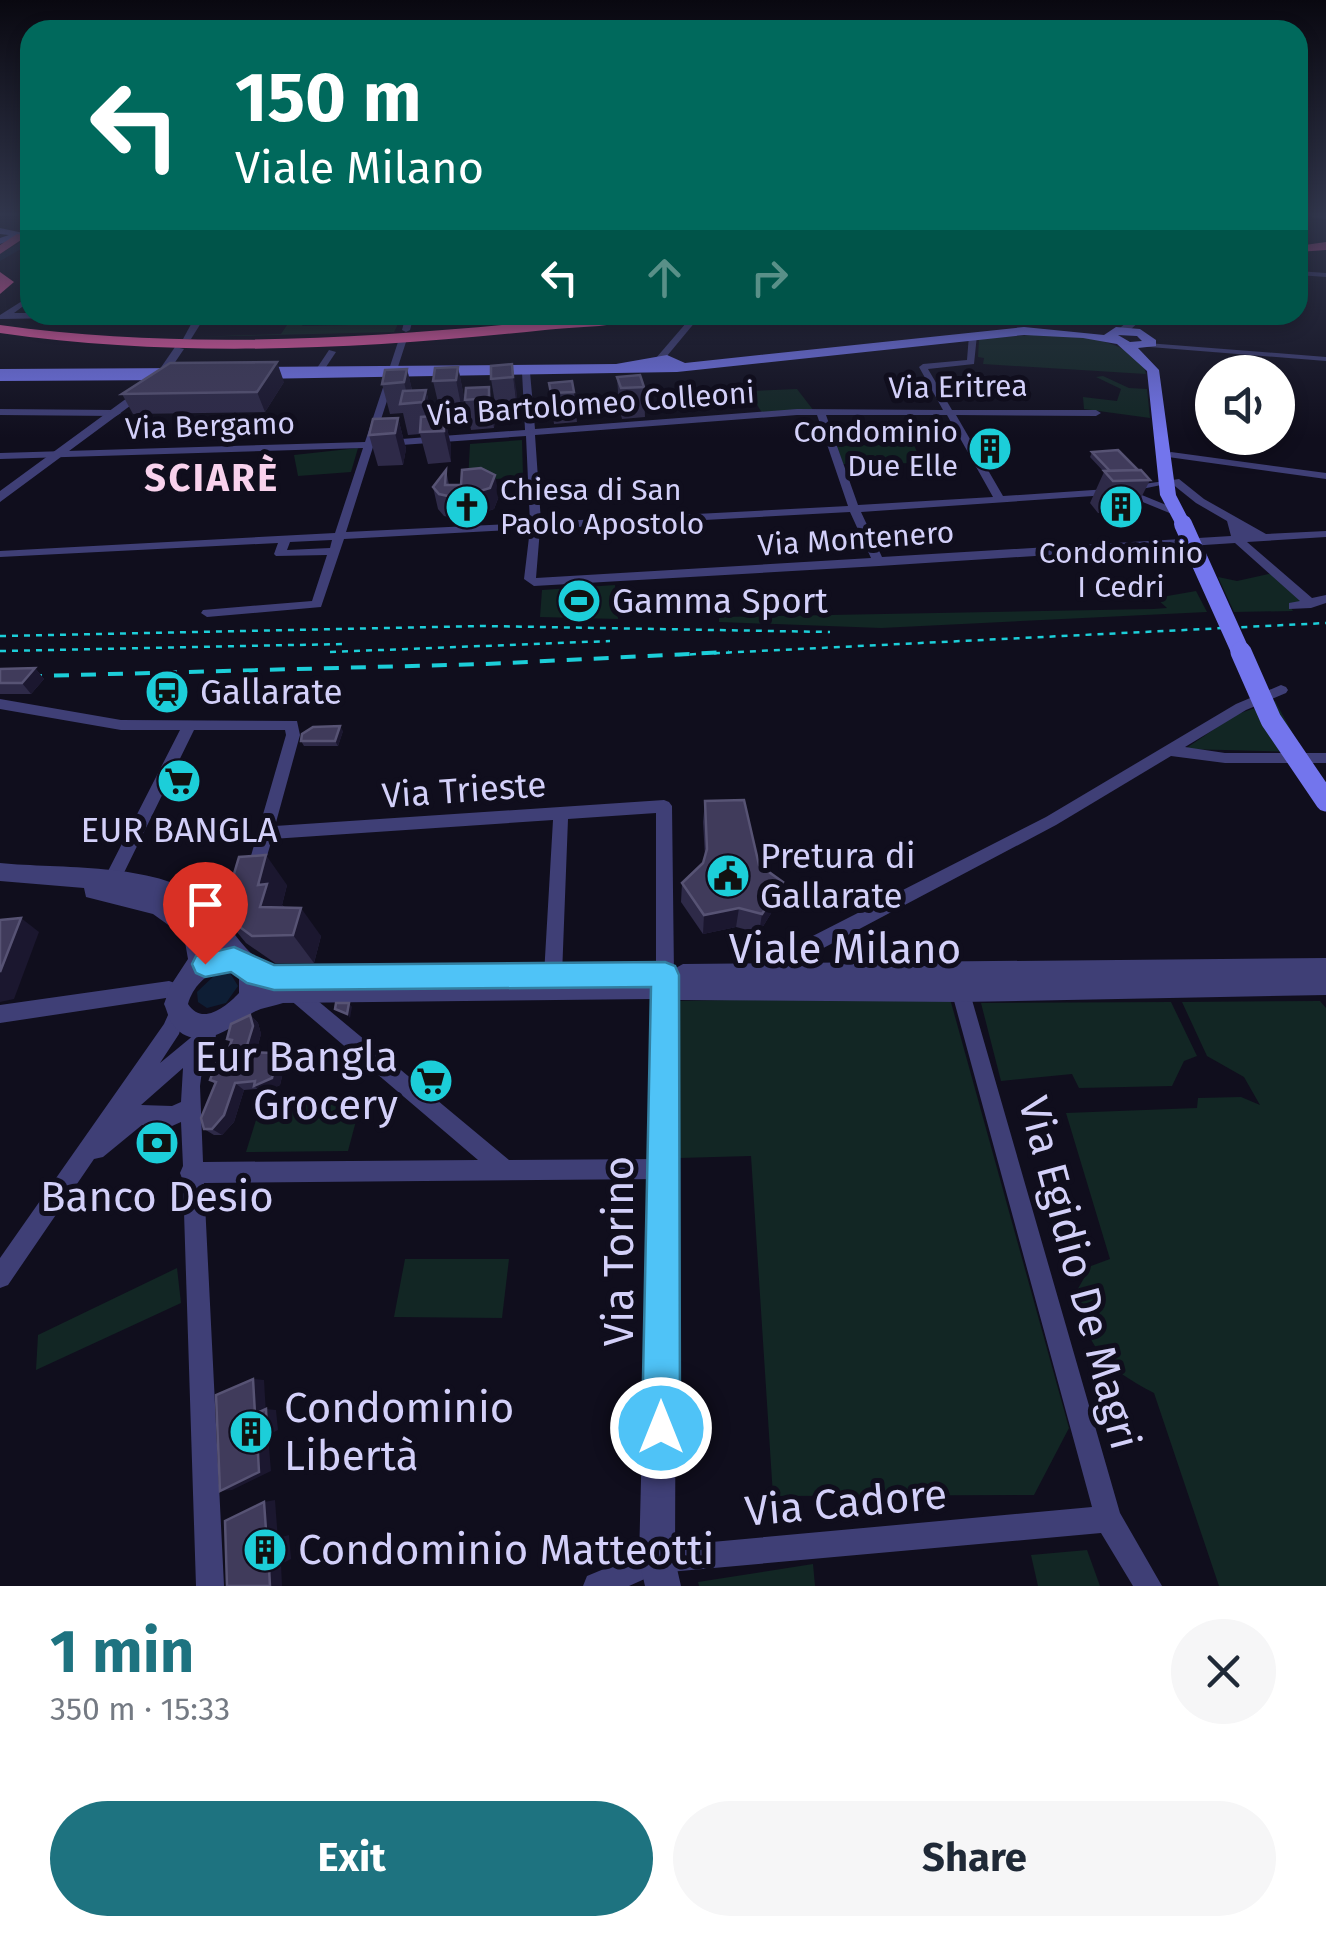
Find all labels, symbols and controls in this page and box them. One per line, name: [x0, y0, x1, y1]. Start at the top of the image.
text: 150 m: [235, 56, 422, 140]
icon: left: [70, 60, 200, 190]
text: Viale Milano: [235, 141, 484, 195]
icon: left: [532, 250, 587, 305]
icon: ahead: [637, 250, 692, 305]
icon: right: [742, 250, 797, 305]
map controls: [1195, 355, 1295, 455]
button: sound: [1195, 355, 1295, 455]
street label: Via Eritrea: [888, 368, 1028, 406]
street label: Via Bartolomeo Colleoni: [426, 375, 756, 433]
street label: Via Bergamo: [125, 405, 295, 447]
place label: Condominio Due Elle: [794, 414, 958, 484]
building icon: Condominio Due Elle: [967, 426, 1013, 472]
district label: SCIARÈ: [144, 453, 280, 501]
place label: Chiesa di San Paolo Apostolo: [500, 472, 704, 542]
church icon: Chiesa di San Paolo Apostolo: [444, 484, 490, 530]
building icon: Condominio I Cedri: [1098, 484, 1144, 530]
street label: Via Montenero: [757, 514, 955, 564]
place label: Condominio I Cedri: [1039, 535, 1203, 605]
sports icon: Gamma Sport: [556, 578, 602, 624]
place label: Gamma Sport: [612, 580, 828, 622]
station icon: Gallarate: [144, 669, 190, 715]
place label: Gallarate: [200, 671, 343, 713]
supermarket icon: EUR BANGLA: [156, 758, 202, 804]
street label: Via Trieste: [380, 763, 548, 817]
place label: EUR BANGLA: [81, 809, 277, 851]
place label: Pretura di Gallarate: [760, 835, 916, 917]
public building icon: Pretura di Gallarate: [705, 853, 751, 899]
pin: [163, 862, 248, 965]
icon: arrive: [178, 877, 233, 932]
street label: Viale Milano: [729, 924, 961, 974]
place label: Eur Bangla Grocery: [195, 1032, 398, 1130]
supermarket icon: Eur Bangla Grocery: [408, 1058, 454, 1104]
street label: Via Egidio De Magri: [1008, 1091, 1150, 1455]
bank icon: Banco Desio: [134, 1120, 180, 1166]
street label: Via Torino: [594, 1156, 644, 1346]
place label: Banco Desio: [40, 1172, 274, 1222]
position arrow: [609, 1376, 713, 1480]
place label: Condominio Libertà: [284, 1383, 514, 1481]
building icon: Condominio Libertà: [228, 1409, 274, 1455]
street label: Via Cadore: [743, 1469, 949, 1537]
place label: Condominio Matteotti: [298, 1525, 714, 1575]
building icon: Condominio Matteotti: [242, 1527, 288, 1573]
text: 1 min: [50, 1616, 194, 1688]
button: close: [1171, 1619, 1276, 1724]
text: 350 m · 15:33: [50, 1690, 230, 1728]
button: Exit: [50, 1801, 653, 1916]
button: Share: [673, 1801, 1276, 1916]

